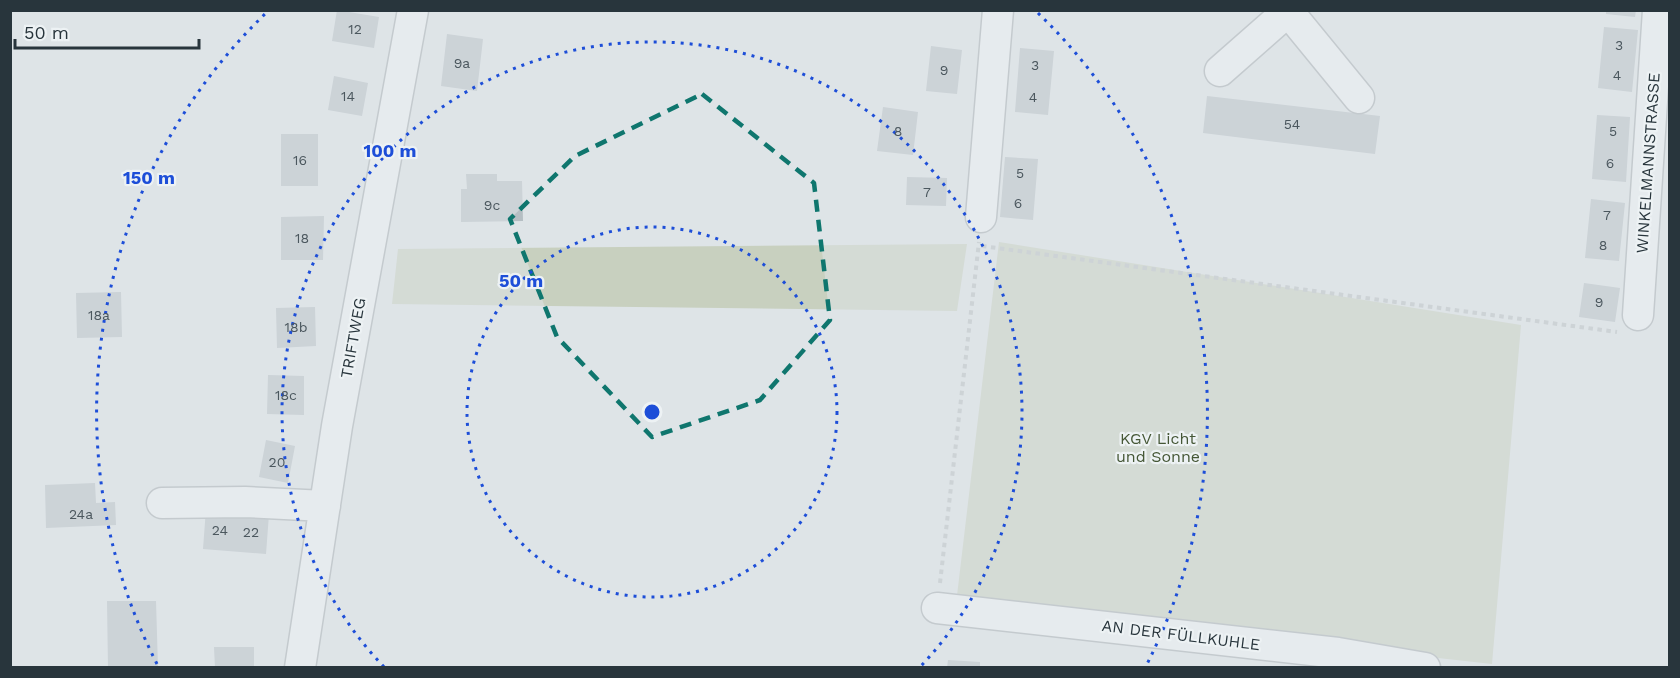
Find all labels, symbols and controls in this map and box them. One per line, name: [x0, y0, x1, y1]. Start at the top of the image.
scale bar: [15, 12, 200, 50]
house number: 12: [348, 21, 362, 37]
text: 50 m: [24, 22, 69, 43]
house number: 3: [1615, 37, 1623, 53]
house number: 9a: [454, 55, 470, 71]
house number: 3: [1031, 57, 1039, 73]
house number: 9: [940, 62, 948, 78]
house number: 4: [1613, 67, 1621, 83]
street label: WINKELMANNSTRASSE: [1632, 72, 1664, 254]
house number: 14: [341, 88, 355, 104]
house number: 4: [1029, 89, 1037, 105]
house number: 54: [1284, 116, 1300, 132]
house number: 8: [894, 123, 902, 139]
house number: 5: [1609, 123, 1617, 139]
text: 100 m: [363, 140, 417, 161]
house number: 16: [293, 152, 307, 168]
house number: 6: [1606, 155, 1614, 171]
house number: 5: [1016, 165, 1024, 181]
text: 150 m: [123, 167, 175, 188]
house number: 7: [923, 184, 931, 200]
house number: 6: [1014, 195, 1022, 211]
house number: 9c: [484, 197, 500, 213]
house number: 7: [1603, 207, 1611, 223]
house number: 18: [295, 230, 309, 246]
house number: 8: [1599, 237, 1607, 253]
text: 50 m: [499, 270, 543, 291]
house number: 9: [1595, 294, 1603, 310]
street label: TRIFTWEG: [337, 296, 369, 380]
house number: 18a: [88, 307, 110, 323]
house number: 18b: [285, 319, 307, 335]
house number: 18c: [275, 387, 297, 403]
centre of rings: [642, 402, 662, 422]
park label: KGV Licht und Sonne: [1116, 429, 1200, 466]
house number: 20: [269, 454, 285, 470]
house number: 24a: [69, 506, 93, 522]
house number: 24: [212, 522, 228, 538]
house number: 22: [243, 524, 259, 540]
street label: AN DER FÜLLKUHLE: [1101, 616, 1261, 654]

